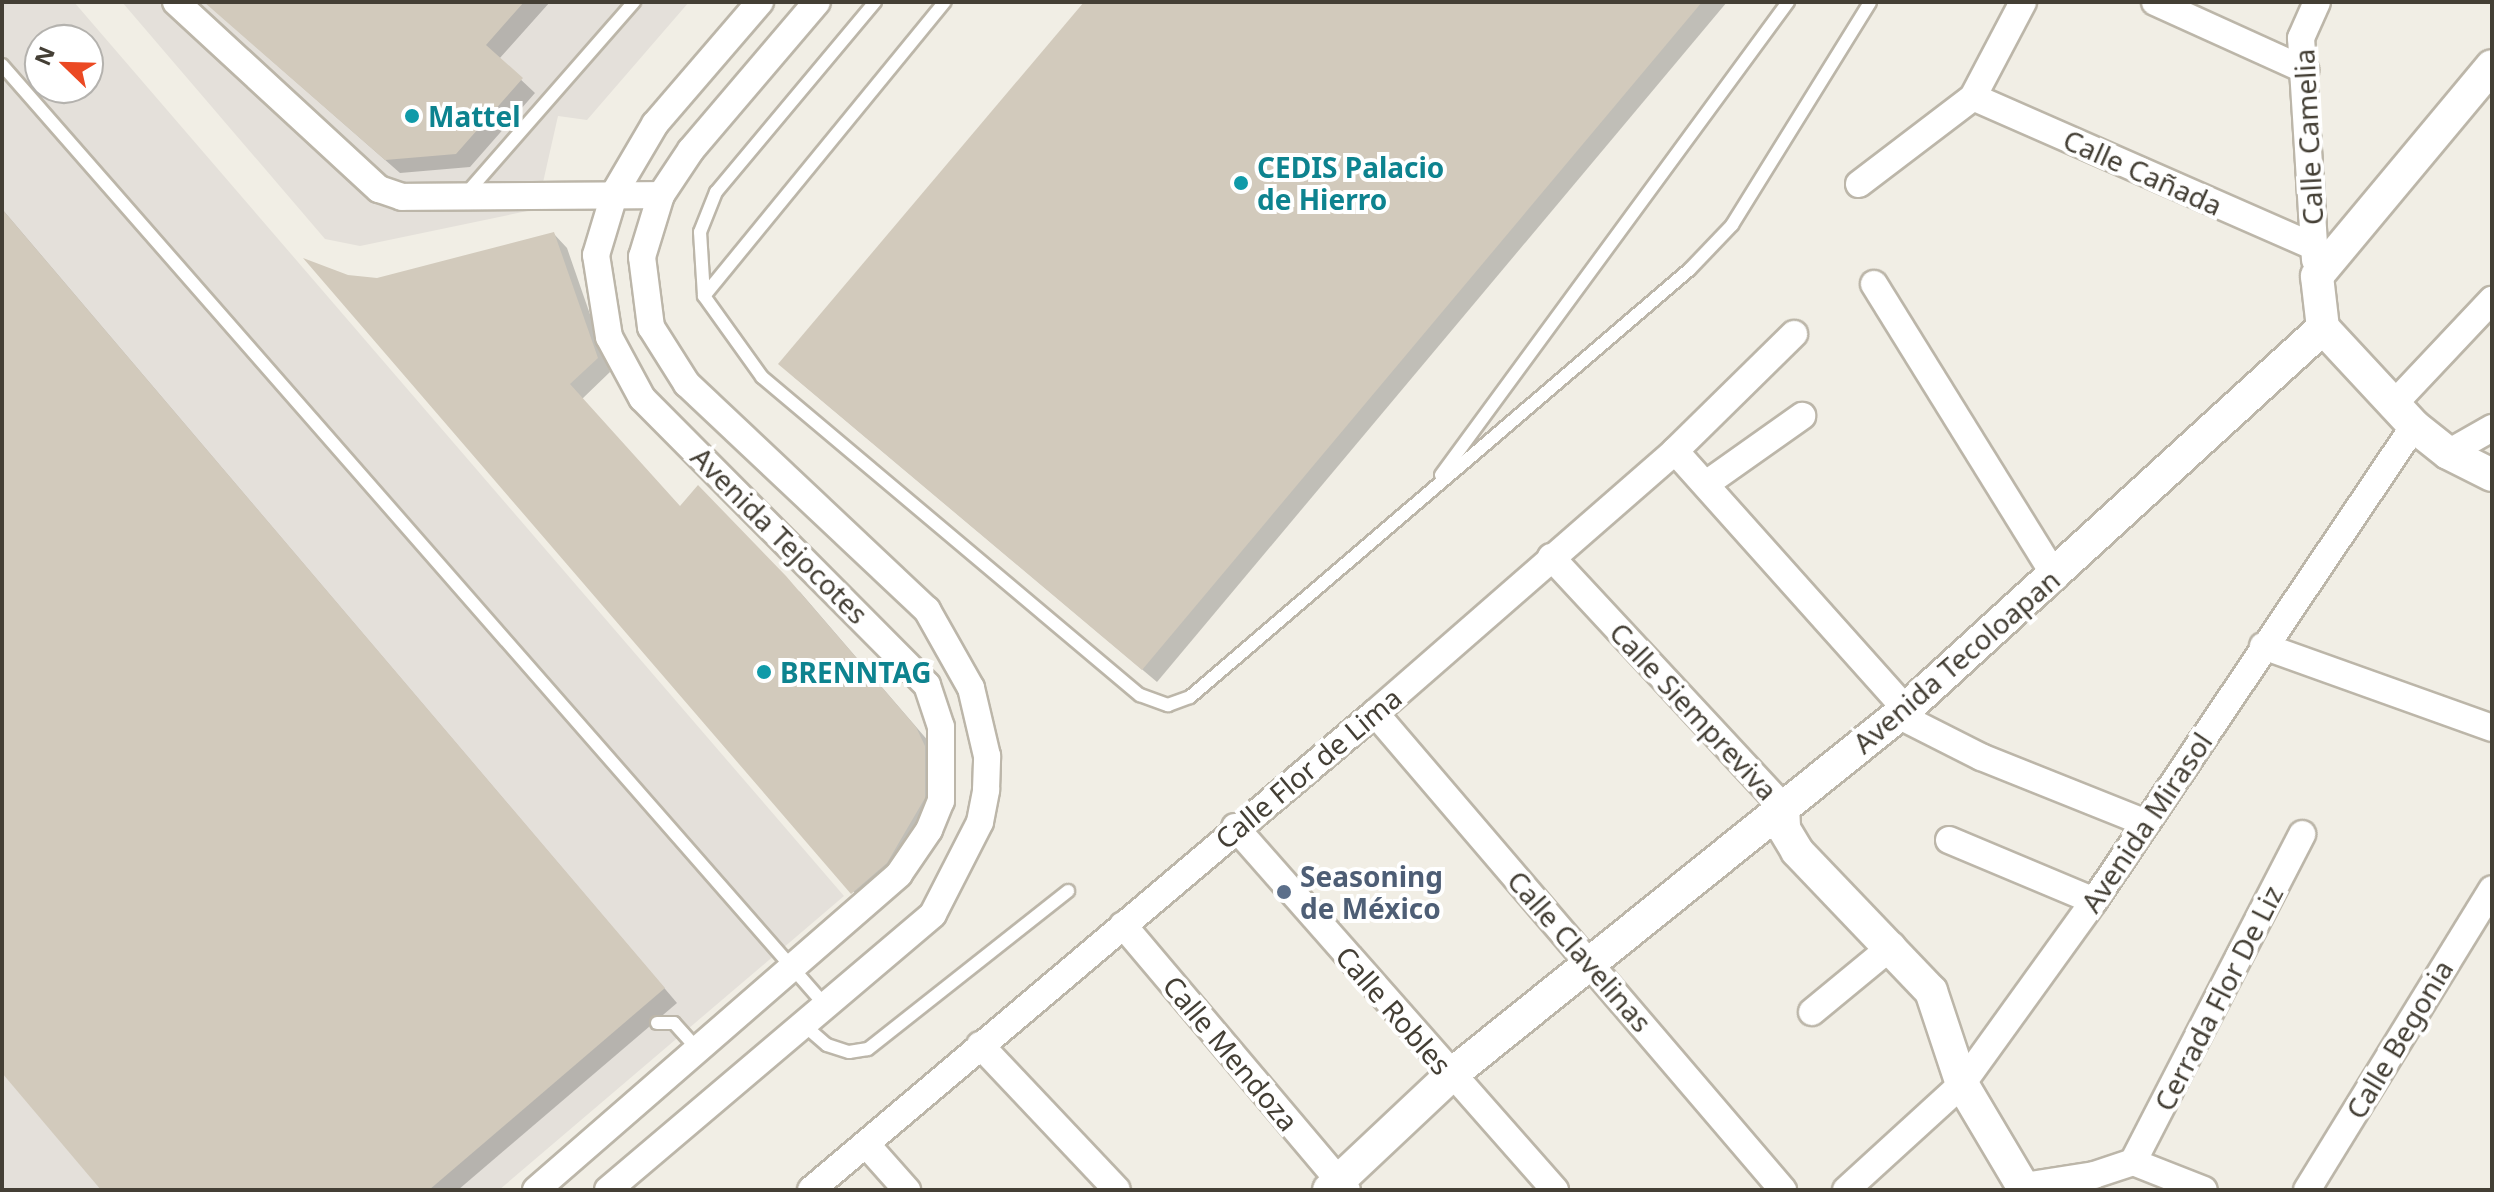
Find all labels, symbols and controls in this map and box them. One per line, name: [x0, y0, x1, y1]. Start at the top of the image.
north arrow: [24, 24, 104, 104]
text: N: [26, 41, 61, 70]
street label: Calle Camelia: [2287, 48, 2329, 226]
place label: Mattel: [428, 99, 521, 133]
marker: Mattel: [403, 107, 421, 125]
street label: Calle Cañada: [2058, 122, 2228, 222]
place label: CEDIS Palacio de Hierro: [1257, 150, 1444, 216]
marker: CEDIS Palacio de Hierro: [1232, 174, 1250, 192]
street label: Avenida Tejocotes: [685, 440, 875, 630]
street label: Avenida Tecoloapan: [1846, 562, 2066, 760]
street label: Calle Siempreviva: [1603, 615, 1785, 807]
place label: BRENNTAG: [780, 655, 931, 689]
marker: BRENNTAG: [755, 663, 773, 681]
street label: Calle Flor de Lima: [1208, 680, 1408, 856]
street label: Avenida Mirasol: [2073, 726, 2219, 918]
place label: Seasoning de México: [1300, 859, 1443, 925]
street label: Calle Clavelinas: [1501, 864, 1659, 1038]
street label: Cerrada Flor De Liz: [2147, 880, 2289, 1116]
marker: Seasoning de México: [1275, 883, 1293, 901]
street label: Calle Robles: [1329, 939, 1459, 1081]
street label: Calle Begonia: [2338, 953, 2460, 1125]
street label: Calle Mendoza: [1156, 969, 1306, 1137]

